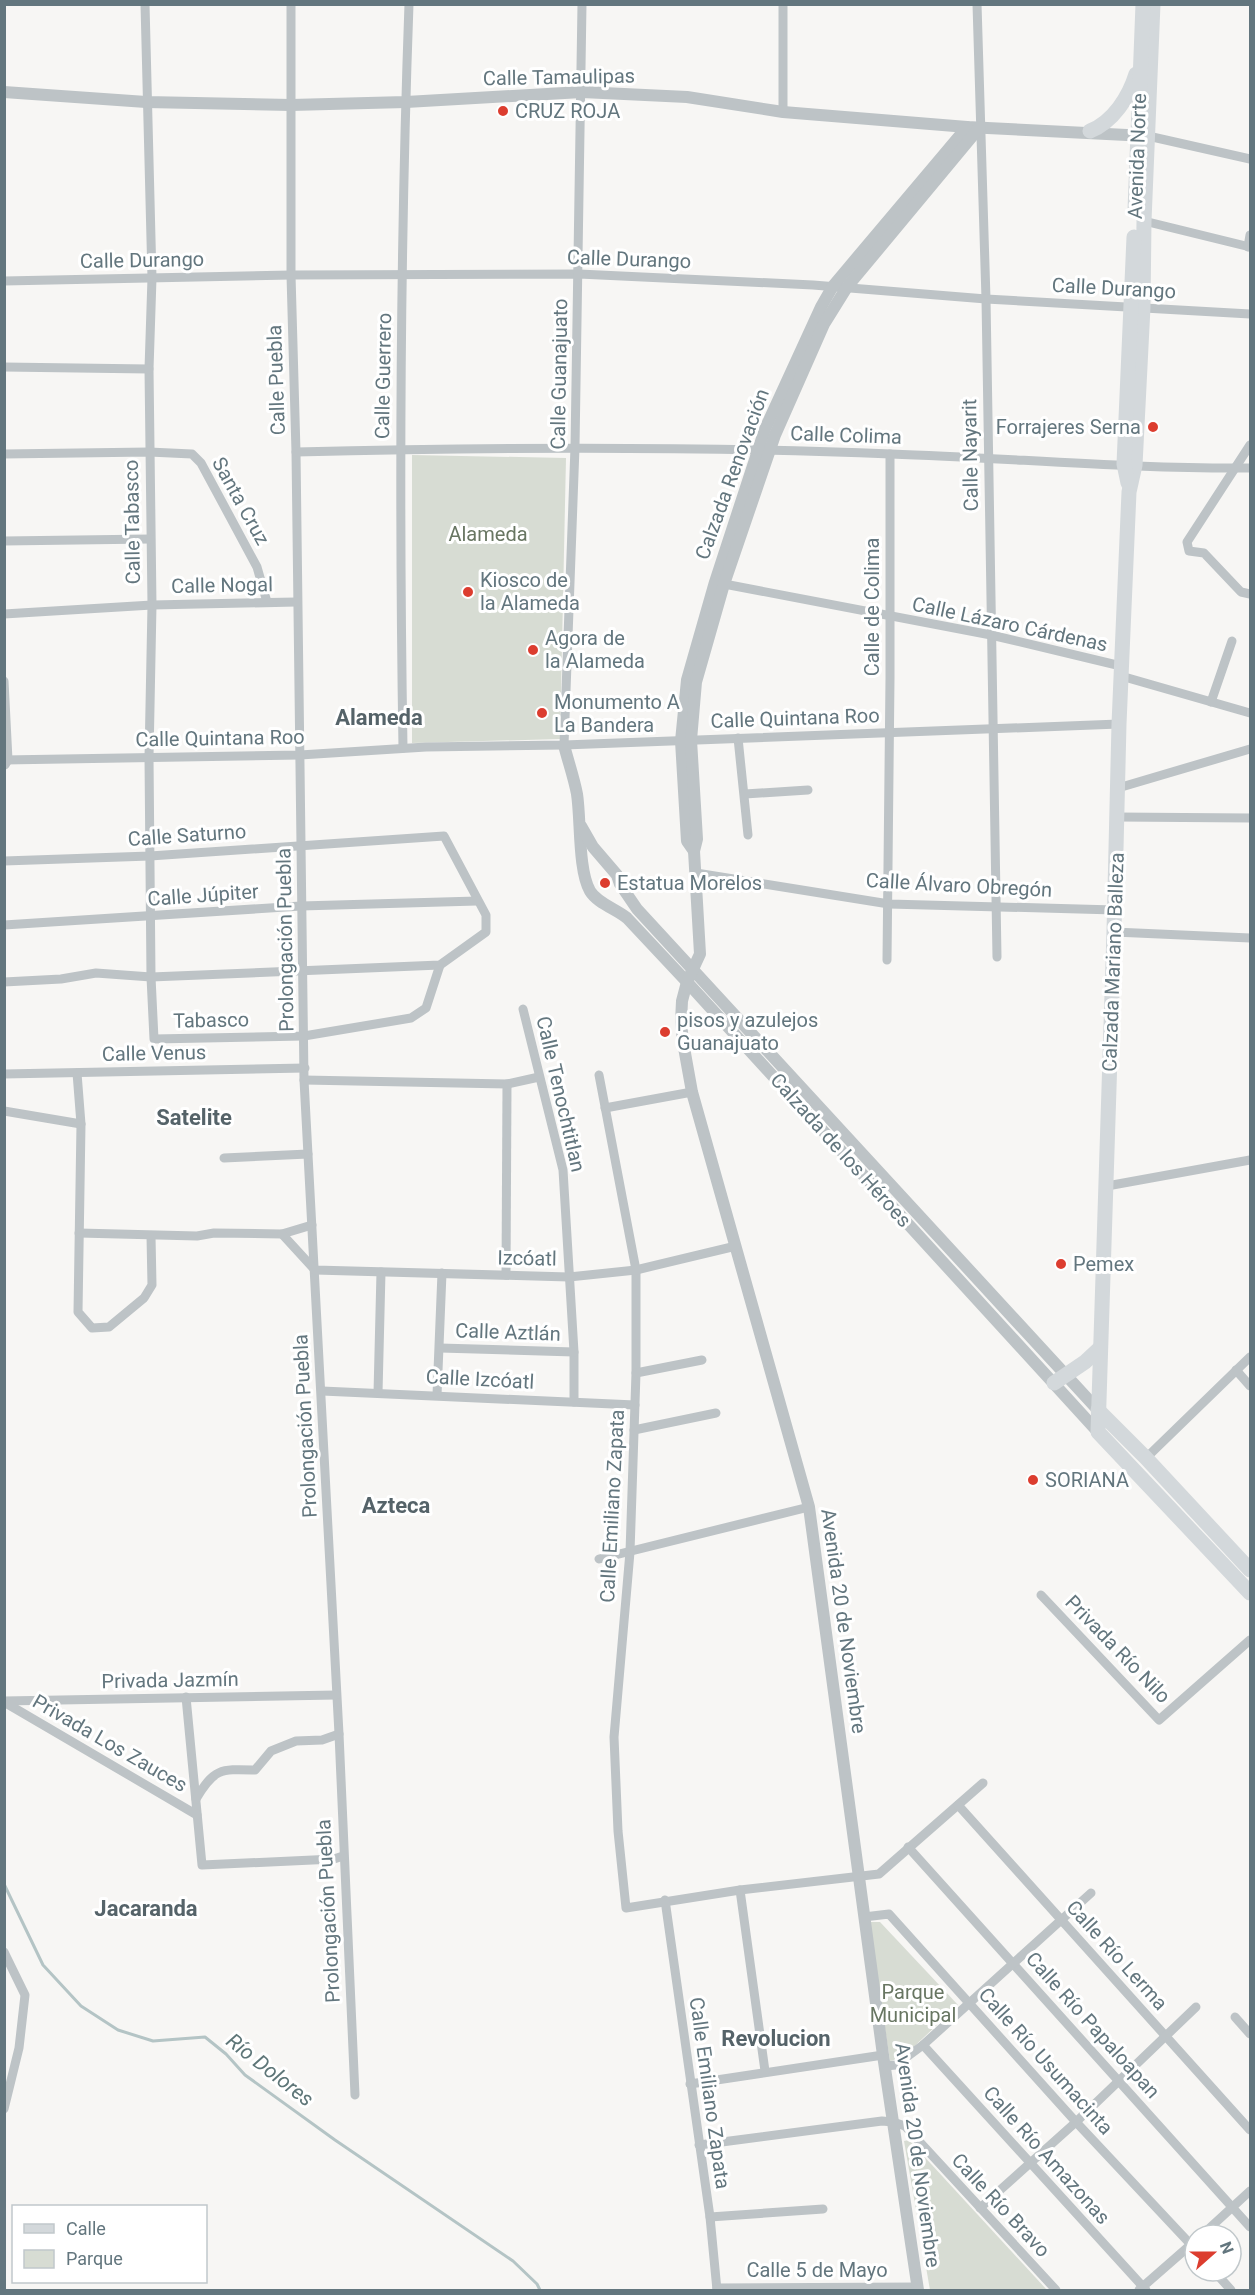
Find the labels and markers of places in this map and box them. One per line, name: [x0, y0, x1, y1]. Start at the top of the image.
place label: CRUZ ROJA: [515, 99, 620, 123]
marker: CRUZ ROJA: [496, 104, 510, 118]
place label: Forrajeres Serna: [996, 415, 1141, 439]
marker: Forrajeres Serna: [1146, 420, 1160, 434]
place label: Kiosco de la Alameda: [480, 568, 580, 615]
marker: Kiosco de la Alameda: [461, 585, 475, 599]
place label: Agora de la Alameda: [545, 626, 645, 673]
marker: Agora de la Alameda: [526, 643, 540, 657]
place label: Monumento A La Bandera: [554, 690, 680, 737]
marker: Monumento A La Bandera: [535, 706, 549, 720]
place label: Estatua Morelos: [617, 871, 762, 895]
marker: Estatua Morelos: [598, 876, 612, 890]
place label: pisos y azulejos Guanajuato: [677, 1008, 818, 1055]
marker: pisos y azulejos Guanajuato: [658, 1025, 672, 1039]
place label: Pemex: [1073, 1252, 1134, 1276]
marker: Pemex: [1054, 1257, 1068, 1271]
place label: SORIANA: [1045, 1468, 1129, 1492]
marker: SORIANA: [1026, 1473, 1040, 1487]

